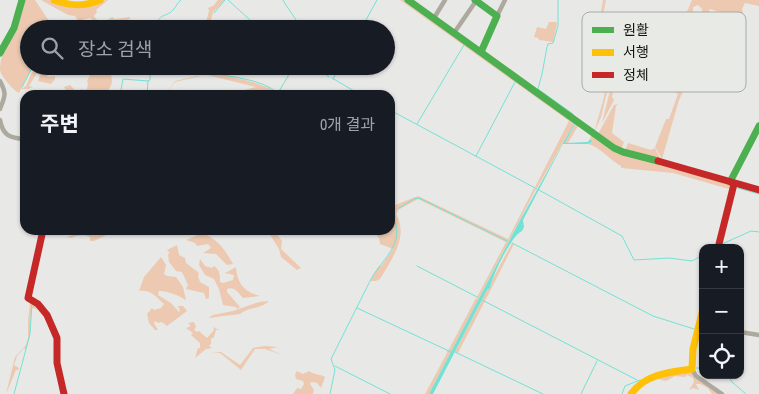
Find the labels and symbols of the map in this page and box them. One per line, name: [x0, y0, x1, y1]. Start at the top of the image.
legend: [582, 12, 746, 92]
text: 원활: [623, 21, 649, 39]
text: 서행: [623, 43, 649, 61]
text: 정체: [623, 66, 649, 84]

